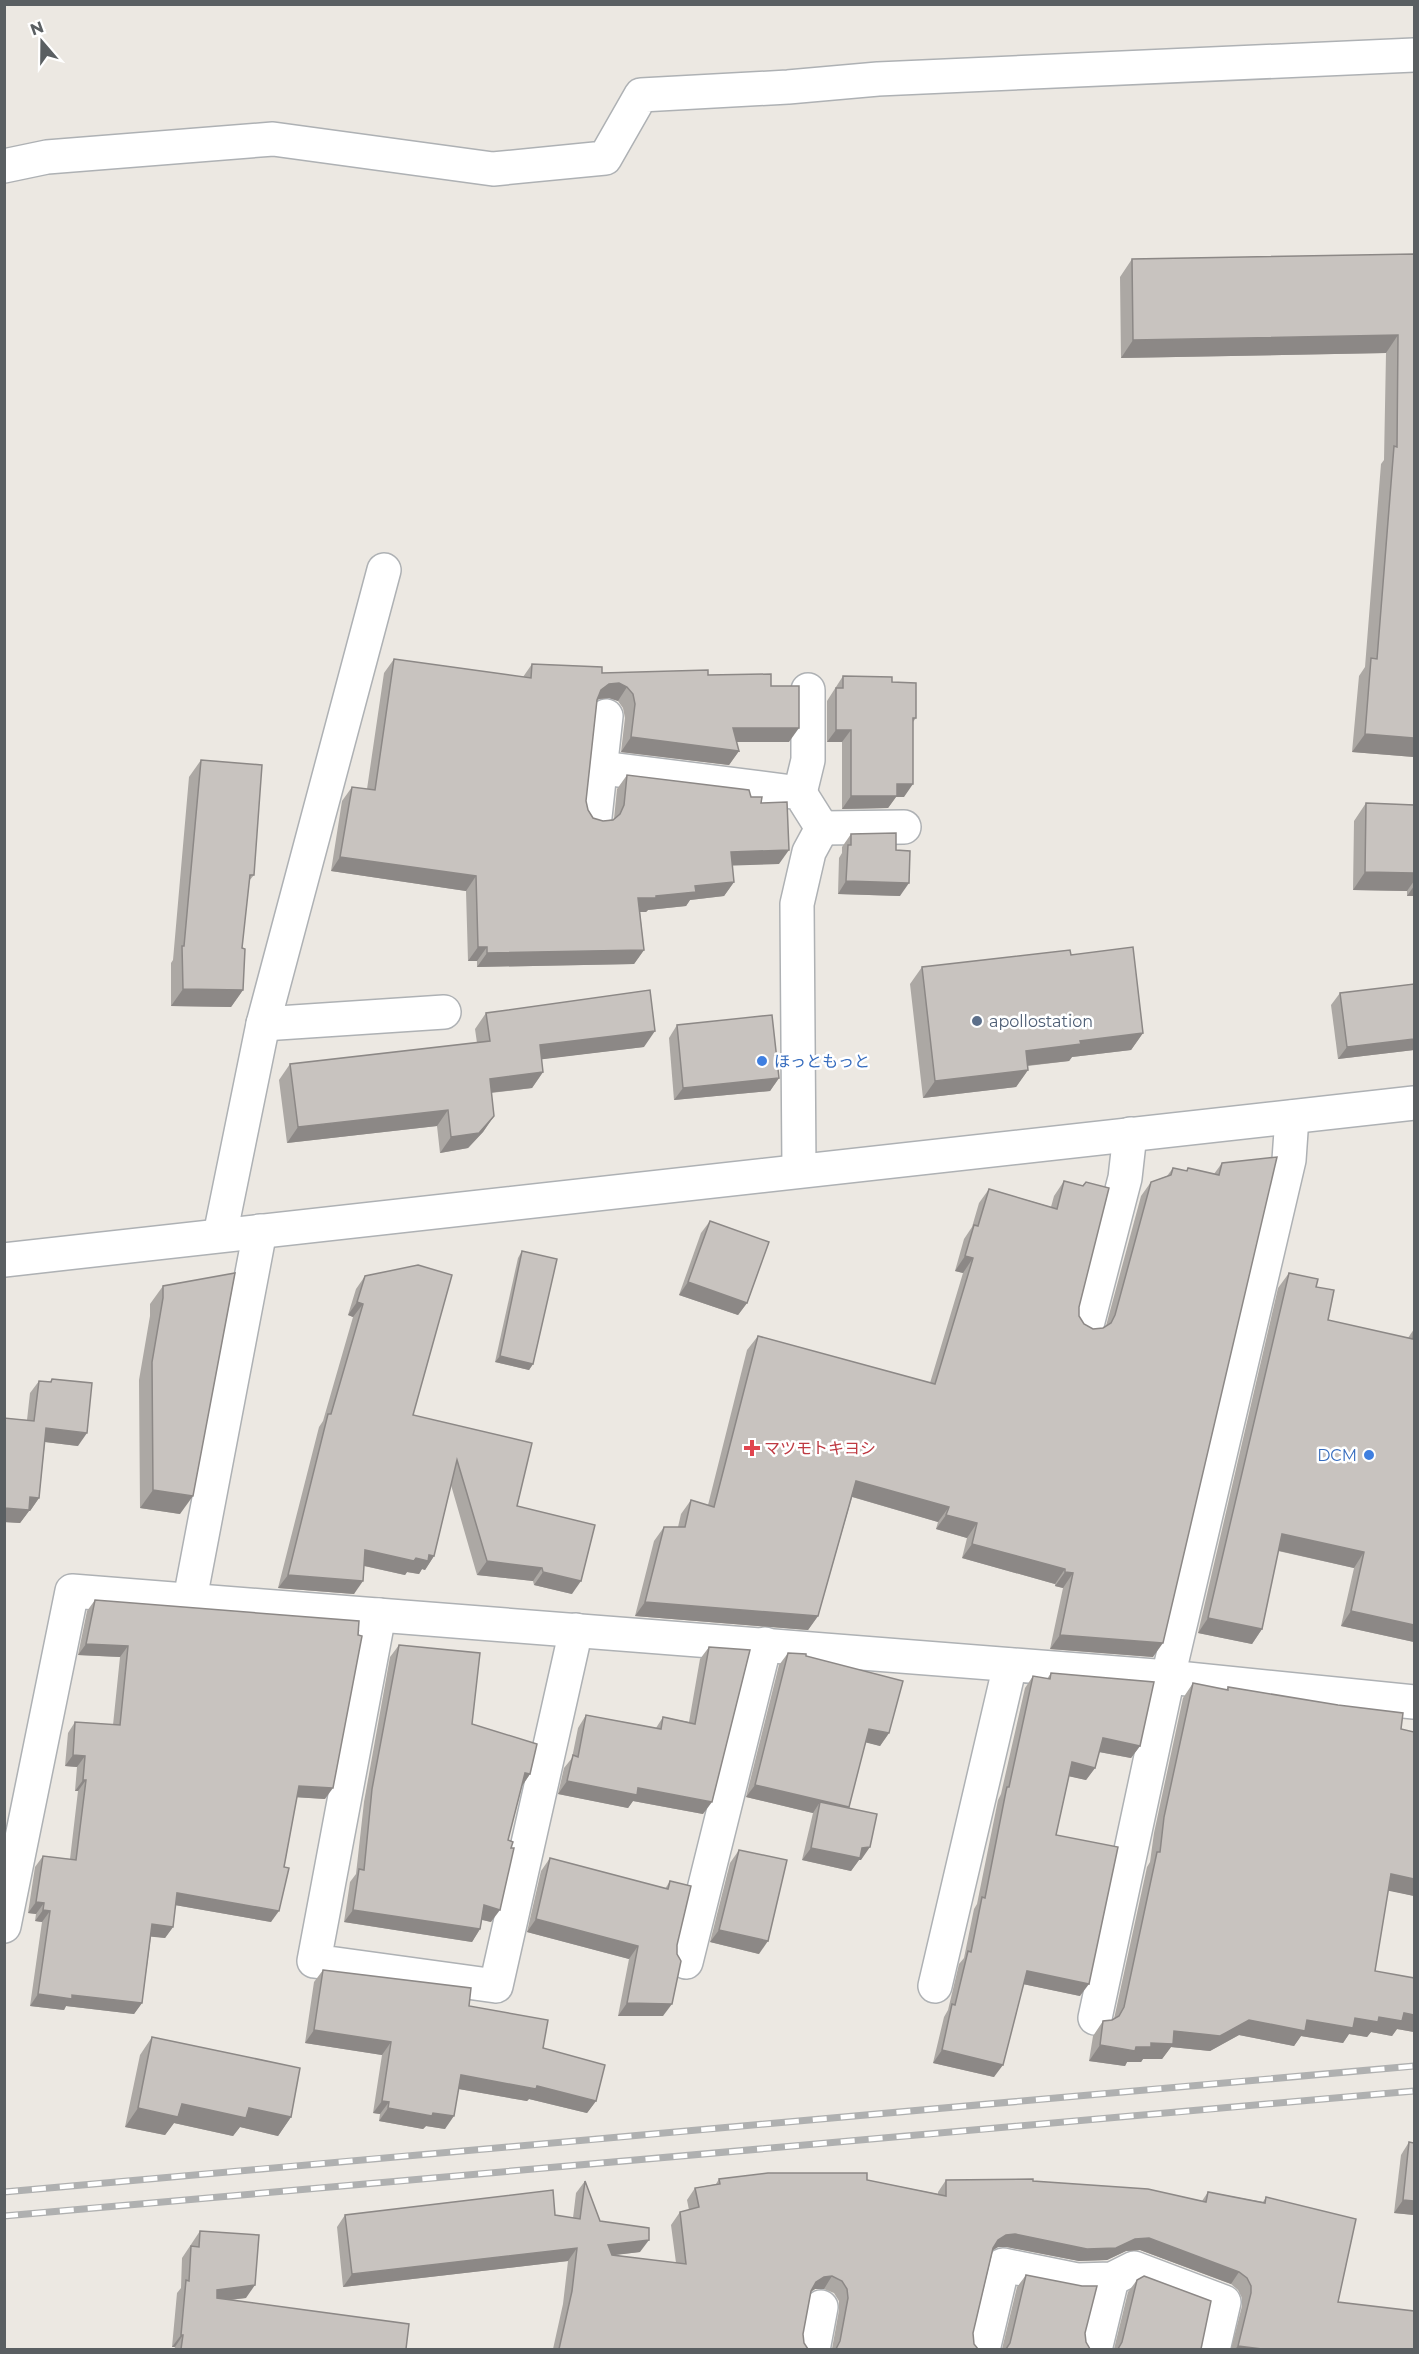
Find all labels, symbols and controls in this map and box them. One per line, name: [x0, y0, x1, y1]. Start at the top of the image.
north arrow: [12, 12, 72, 72]
text: N: [28, 17, 46, 40]
place label: apollostation: [989, 1012, 1093, 1031]
marker: apollostation: [970, 1014, 984, 1028]
place label: ほっともっと: [774, 1052, 870, 1071]
marker: ほっともっと: [755, 1054, 769, 1068]
place label: マツモトキヨシ: [764, 1439, 876, 1458]
marker: マツモトキヨシ: [745, 1441, 759, 1455]
place label: DCM: [1317, 1446, 1357, 1465]
marker: DCM: [1362, 1448, 1376, 1462]

